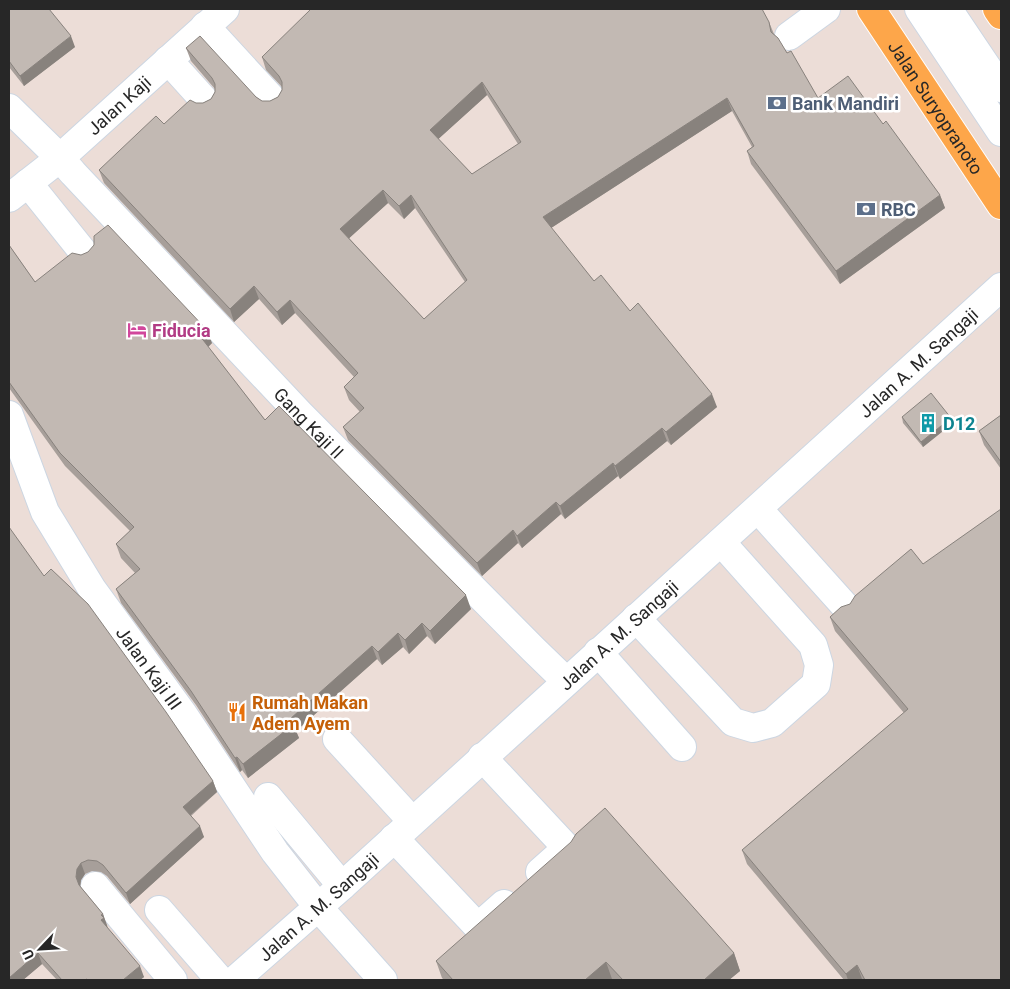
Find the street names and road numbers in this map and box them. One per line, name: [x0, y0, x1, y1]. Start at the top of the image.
street label: Jalan Suryopranoto: [884, 37, 988, 178]
street label: Jalan Kaji: [83, 71, 155, 139]
street label: Jalan A. M. Sangaji: [854, 303, 982, 422]
street label: Gang Kaji II: [270, 383, 348, 463]
street label: Jalan A. M. Sangaji: [555, 575, 682, 694]
street label: Jalan Kaji III: [112, 622, 186, 713]
street label: Jalan A. M. Sangaji: [254, 848, 383, 965]

